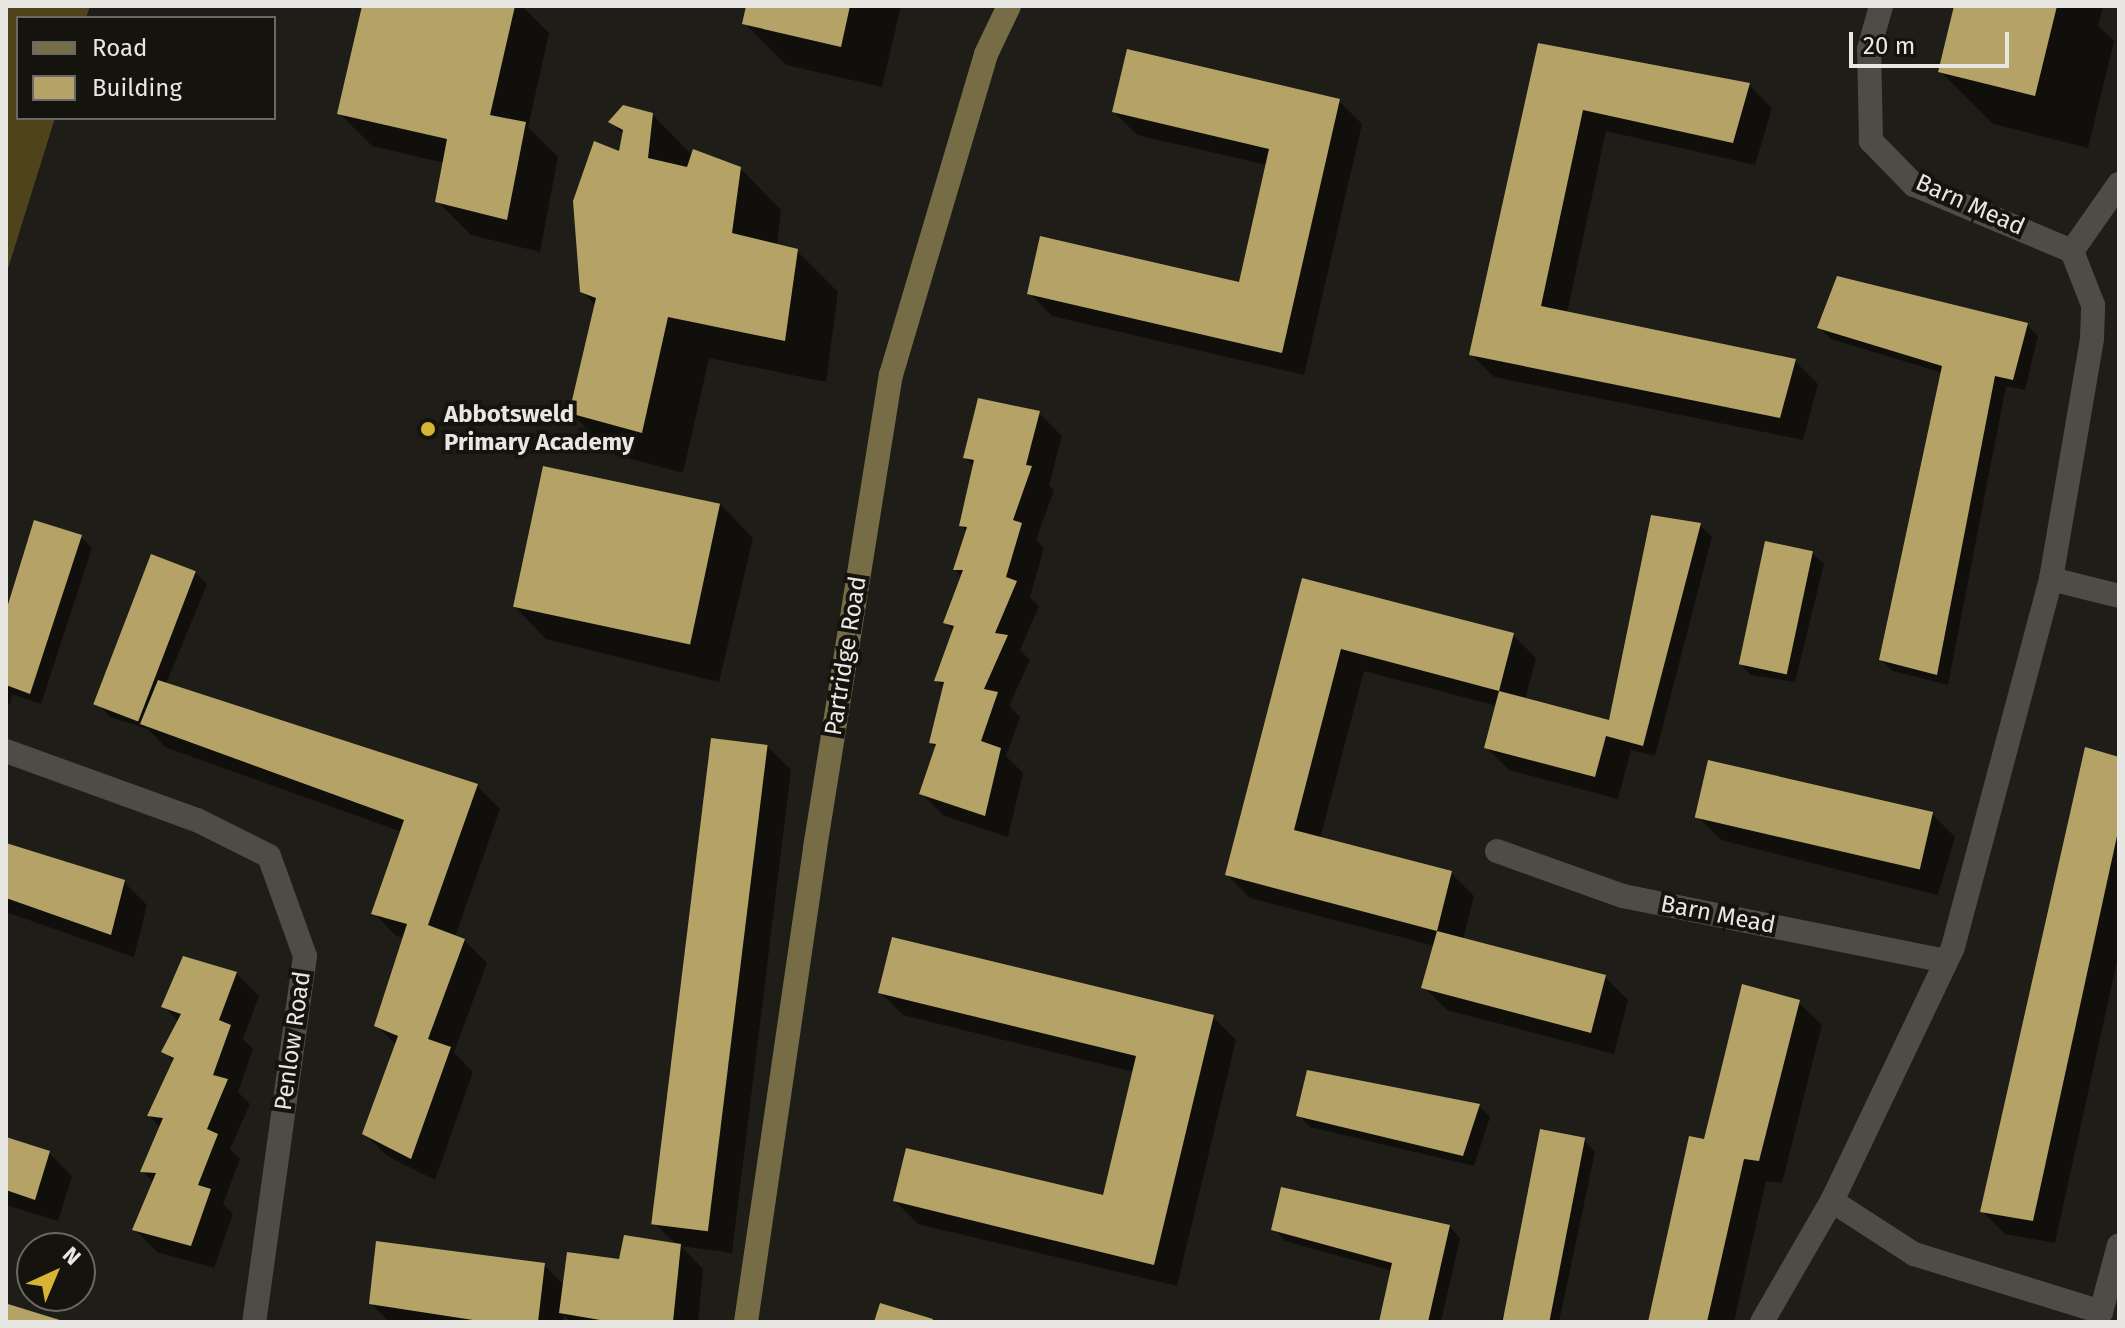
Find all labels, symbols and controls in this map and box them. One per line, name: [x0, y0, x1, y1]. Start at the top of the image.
legend: [16, 16, 276, 120]
scale bar: [1853, 16, 2013, 66]
text: 20 m: [1863, 32, 1915, 60]
text: Road: [92, 34, 147, 62]
text: Building: [92, 74, 182, 102]
street label: Barn Mead: [1911, 168, 2029, 242]
place label: Abbotsweld Primary Academy: [444, 401, 634, 457]
marker: Abbotsweld Primary Academy: [419, 420, 437, 438]
street label: Partridge Road: [819, 574, 873, 738]
street label: Barn Mead: [1658, 890, 1778, 940]
street label: Penlow Road: [269, 970, 317, 1112]
north arrow: [16, 1232, 96, 1312]
text: N: [57, 1241, 86, 1271]

